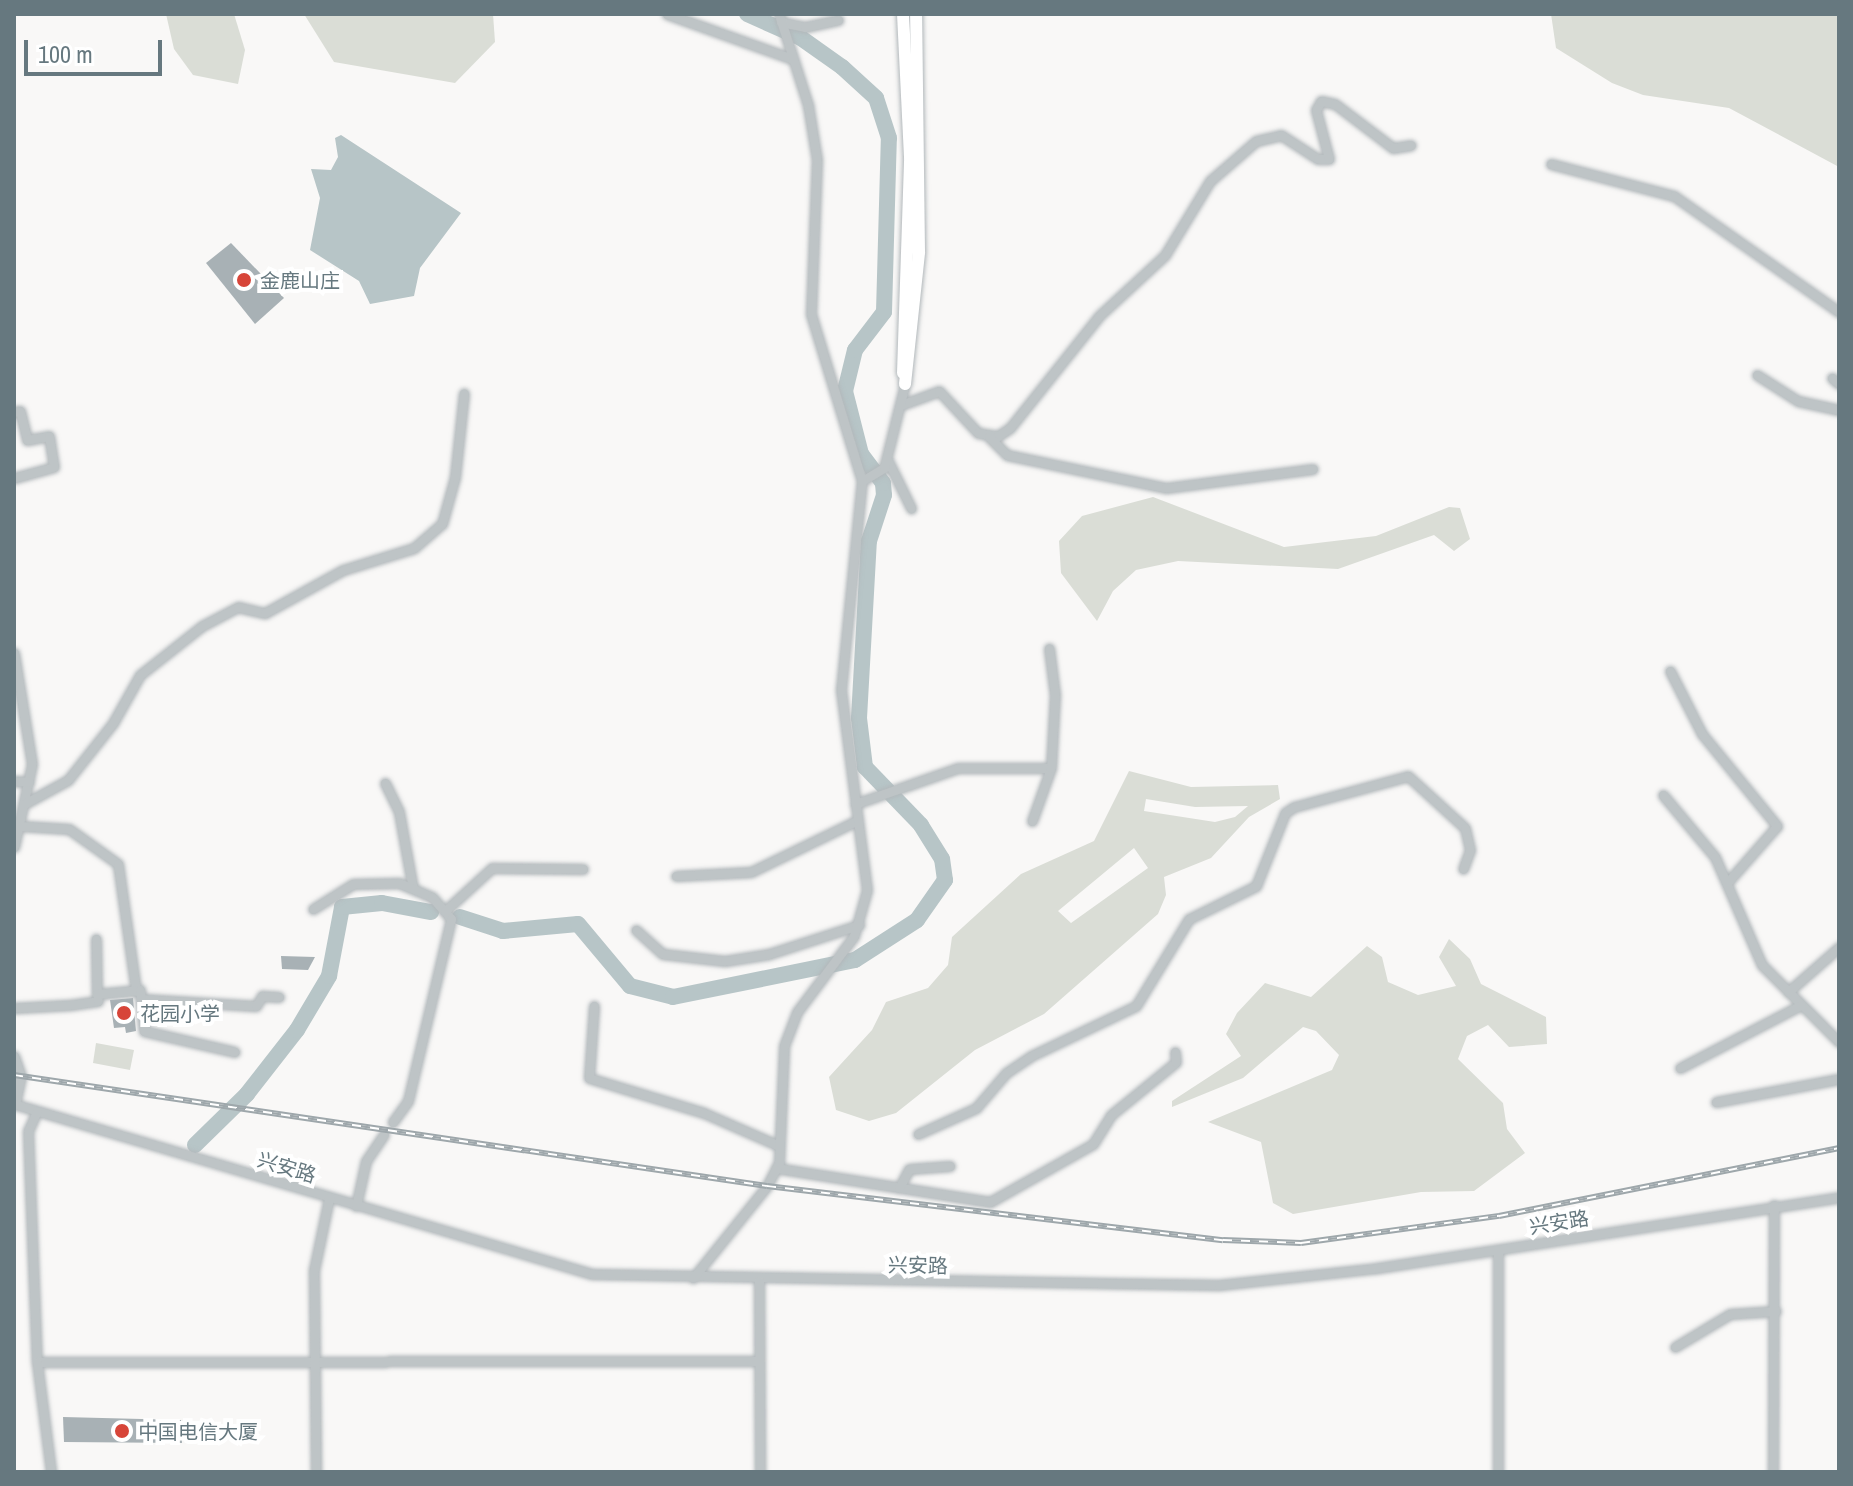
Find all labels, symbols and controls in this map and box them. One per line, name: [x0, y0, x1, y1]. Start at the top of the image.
scale bar: [28, 24, 166, 74]
text: 100 m: [38, 38, 93, 70]
place label: 金鹿山庄: [260, 268, 340, 292]
marker: 金鹿山庄: [235, 271, 253, 289]
place label: 花园小学: [140, 1001, 220, 1025]
marker: 花园小学: [115, 1004, 133, 1022]
street label: 兴安路: [255, 1147, 319, 1187]
street label: 兴安路: [1527, 1205, 1591, 1239]
street label: 兴安路: [888, 1252, 948, 1278]
place label: 中国电信大厦: [138, 1419, 258, 1443]
marker: 中国电信大厦: [113, 1422, 131, 1440]

